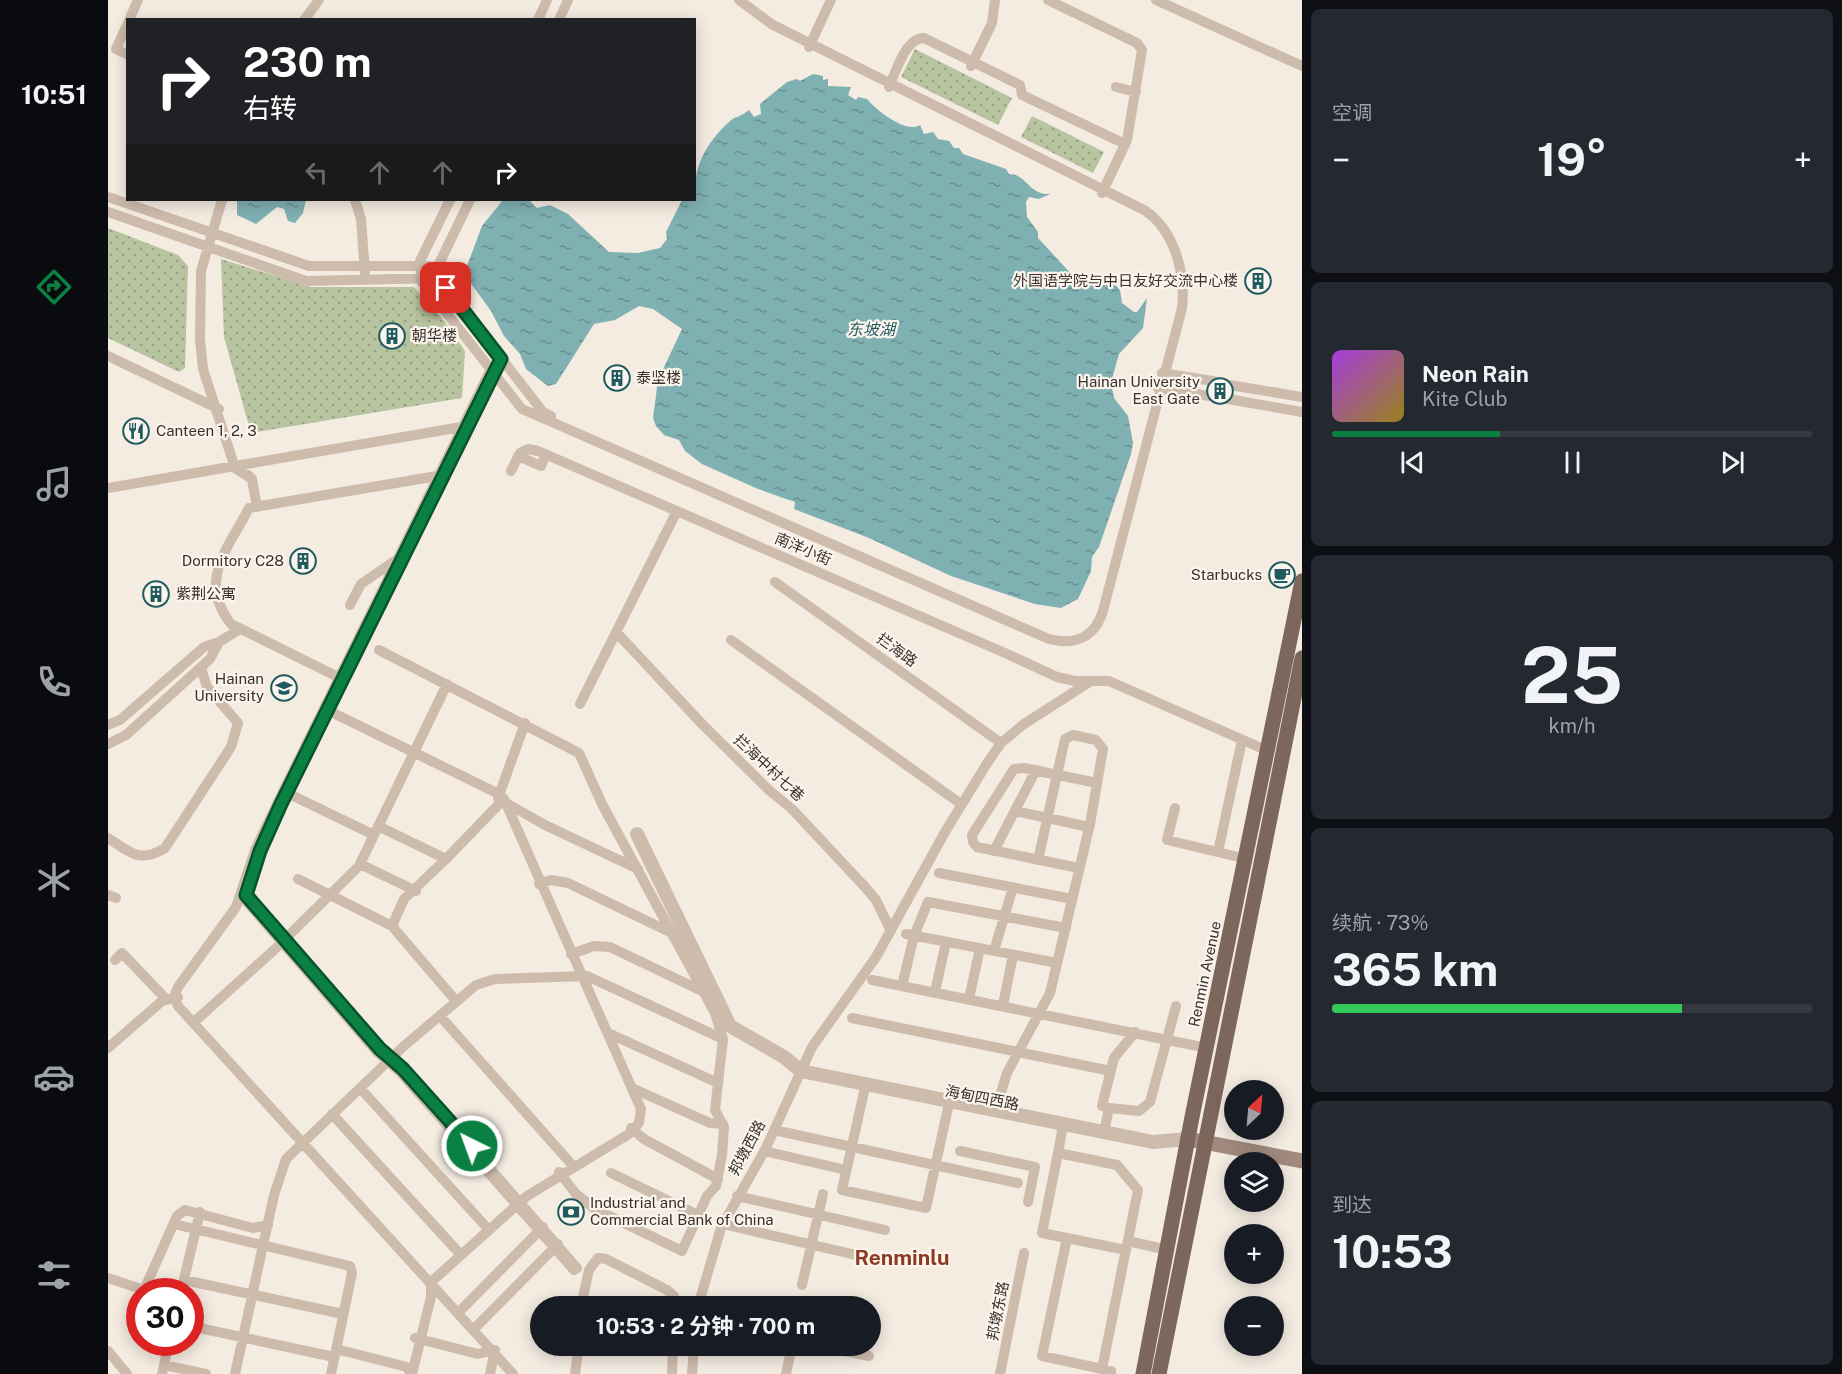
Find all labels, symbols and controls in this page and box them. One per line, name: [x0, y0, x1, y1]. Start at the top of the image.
text: 230 m: [243, 37, 372, 86]
icon: right: [144, 42, 222, 120]
text: 10:51: [21, 78, 87, 110]
text: 右转: [243, 92, 297, 124]
text: 空调: [1332, 101, 1372, 125]
text: 19°: [1537, 133, 1607, 186]
text: −: [1332, 141, 1350, 179]
text: +: [1794, 141, 1812, 179]
icon: left: [300, 156, 333, 189]
icon: ahead: [363, 156, 396, 189]
icon: ahead: [426, 156, 459, 189]
icon: right: [489, 156, 522, 189]
pin: [420, 262, 471, 313]
icon: directions: [33, 266, 75, 308]
building icon: 外国语学院与中日友好交流中心楼: [1243, 266, 1273, 296]
icon: arrive: [429, 271, 462, 304]
place label: 外国语学院与中日友好交流中心楼: [1013, 272, 1238, 289]
water label: 东坡湖: [847, 320, 898, 339]
building icon: 朝华楼: [377, 321, 407, 351]
place label: 朝华楼: [412, 327, 457, 344]
text: Neon Rain: [1422, 361, 1529, 387]
building icon: 泰坚楼: [602, 363, 632, 393]
place label: 泰坚楼: [636, 369, 681, 386]
place label: Hainan University East Gate: [1077, 373, 1200, 407]
building icon: Hainan University East Gate: [1205, 376, 1235, 406]
text: Kite Club: [1422, 387, 1507, 411]
restaurant icon: Canteen 1, 2, 3: [121, 416, 151, 446]
place label: Canteen 1, 2, 3: [156, 422, 257, 439]
icon: previous: [1396, 446, 1429, 479]
icon: pause: [1556, 446, 1589, 479]
icon: next: [1716, 446, 1749, 479]
icon: music: [33, 463, 75, 505]
street label: 南洋小街: [772, 529, 834, 568]
building icon: Dormitory C28: [288, 546, 318, 576]
place label: Dormitory C28: [182, 552, 284, 569]
cafe icon: Starbucks: [1267, 560, 1297, 590]
place label: Starbucks: [1191, 566, 1262, 583]
building icon: 紫荆公寓: [141, 579, 171, 609]
place label: 紫荆公寓: [176, 585, 236, 602]
street label: 拦海路: [874, 629, 920, 670]
text: 25: [1521, 629, 1623, 721]
icon: phone: [33, 661, 75, 703]
place label: Hainan University: [194, 670, 264, 704]
school or university icon: Hainan University: [269, 673, 299, 703]
text: km/h: [1548, 714, 1596, 738]
street label: 拦海中村七巷: [731, 731, 808, 805]
icon: climate: [33, 859, 75, 901]
text: 续航 · 73%: [1332, 911, 1428, 935]
street label: Renmin Avenue: [1185, 919, 1224, 1028]
text: 365 km: [1332, 943, 1498, 996]
icon: car: [33, 1056, 75, 1098]
north arrow: [1224, 1080, 1284, 1140]
map controls: [1224, 1080, 1284, 1356]
street label: 海甸四西路: [944, 1082, 1021, 1113]
position arrow: [440, 1114, 504, 1178]
street label: 邦墩西路: [725, 1117, 768, 1178]
button: layers: [1224, 1152, 1284, 1212]
text: 到达: [1332, 1193, 1372, 1217]
place label: Industrial and Commercial Bank of China: [590, 1194, 774, 1228]
bank icon: Industrial and Commercial Bank of China: [556, 1197, 586, 1227]
button: +: [1224, 1224, 1284, 1284]
text: 10:53: [1332, 1225, 1453, 1278]
district label: Renminlu: [855, 1245, 949, 1270]
icon: filters: [33, 1254, 75, 1296]
speed limit sign: 30: [126, 1278, 204, 1356]
street label: 邦墩东路: [983, 1280, 1012, 1342]
button: −: [1224, 1296, 1284, 1356]
text: 10:53 · 2 分钟 · 700 m: [596, 1313, 815, 1339]

